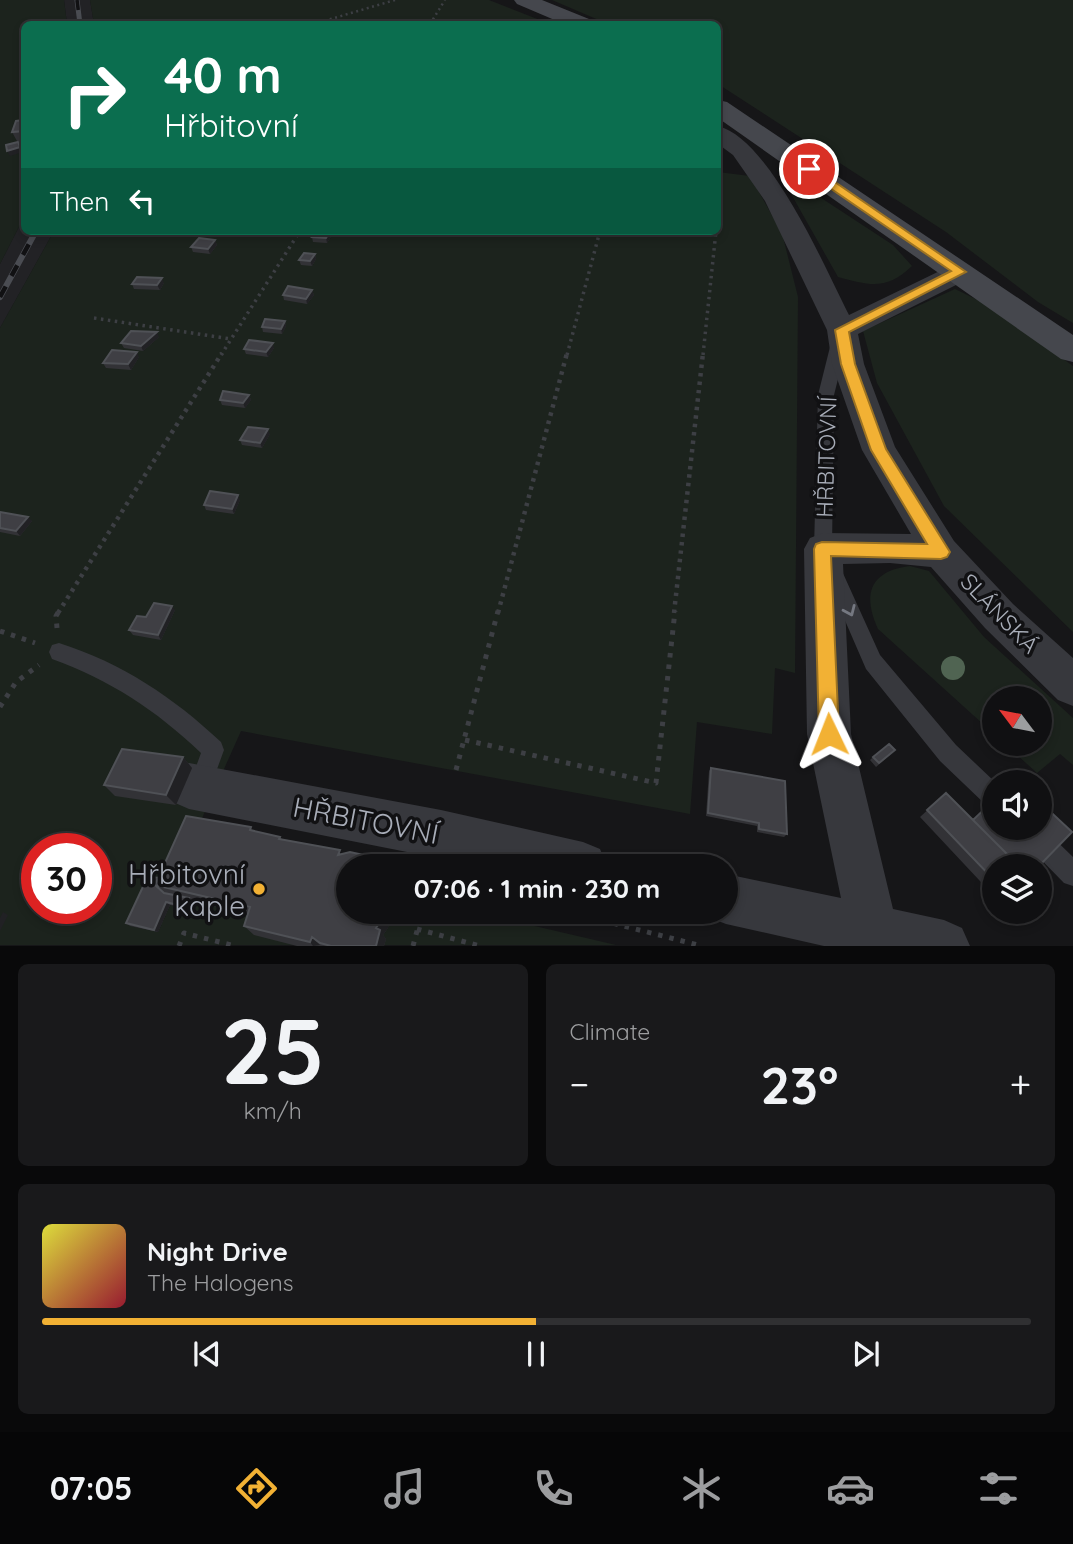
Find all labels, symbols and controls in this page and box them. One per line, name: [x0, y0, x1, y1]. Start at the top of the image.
text: 40 m: [164, 44, 282, 105]
icon: right: [49, 49, 140, 140]
text: Hřbitovní: [164, 105, 298, 145]
pin: [779, 139, 839, 199]
icon: arrive: [790, 150, 828, 188]
icon: left: [123, 182, 161, 220]
text: Then: [49, 185, 109, 218]
street label: HŘBITOVNÍ: [809, 395, 843, 518]
street label: SLÁNSKÁ: [955, 567, 1045, 659]
one-way arrow: [842, 604, 856, 616]
north arrow: [982, 686, 1052, 756]
map controls: [982, 686, 1052, 924]
position arrow: [792, 697, 866, 771]
button: sound: [982, 770, 1052, 840]
street label: HŘBITOVNÍ: [290, 789, 443, 851]
speed limit sign: 30: [21, 833, 112, 924]
button: layers: [982, 854, 1052, 924]
place label: Hřbitovní kaple: [128, 856, 245, 923]
text: 07:06 · 1 min · 230 m: [414, 872, 660, 905]
marker: Hřbitovní kaple: [251, 881, 267, 897]
text: 25: [221, 993, 325, 1107]
text: Climate: [570, 1017, 650, 1046]
text: 23°: [760, 1052, 838, 1117]
text: −: [570, 1060, 589, 1108]
text: +: [1010, 1060, 1031, 1108]
text: km/h: [244, 1096, 302, 1125]
text: Night Drive: [147, 1235, 288, 1268]
text: The Halogens: [147, 1268, 294, 1297]
icon: previous: [188, 1335, 226, 1373]
icon: pause: [517, 1335, 555, 1373]
icon: next: [847, 1335, 885, 1373]
icon: directions: [232, 1464, 281, 1513]
icon: music: [380, 1464, 429, 1513]
icon: phone: [529, 1464, 578, 1513]
icon: climate: [677, 1464, 726, 1513]
icon: car: [826, 1464, 875, 1513]
icon: filters: [974, 1464, 1023, 1513]
text: 07:05: [50, 1468, 132, 1508]

